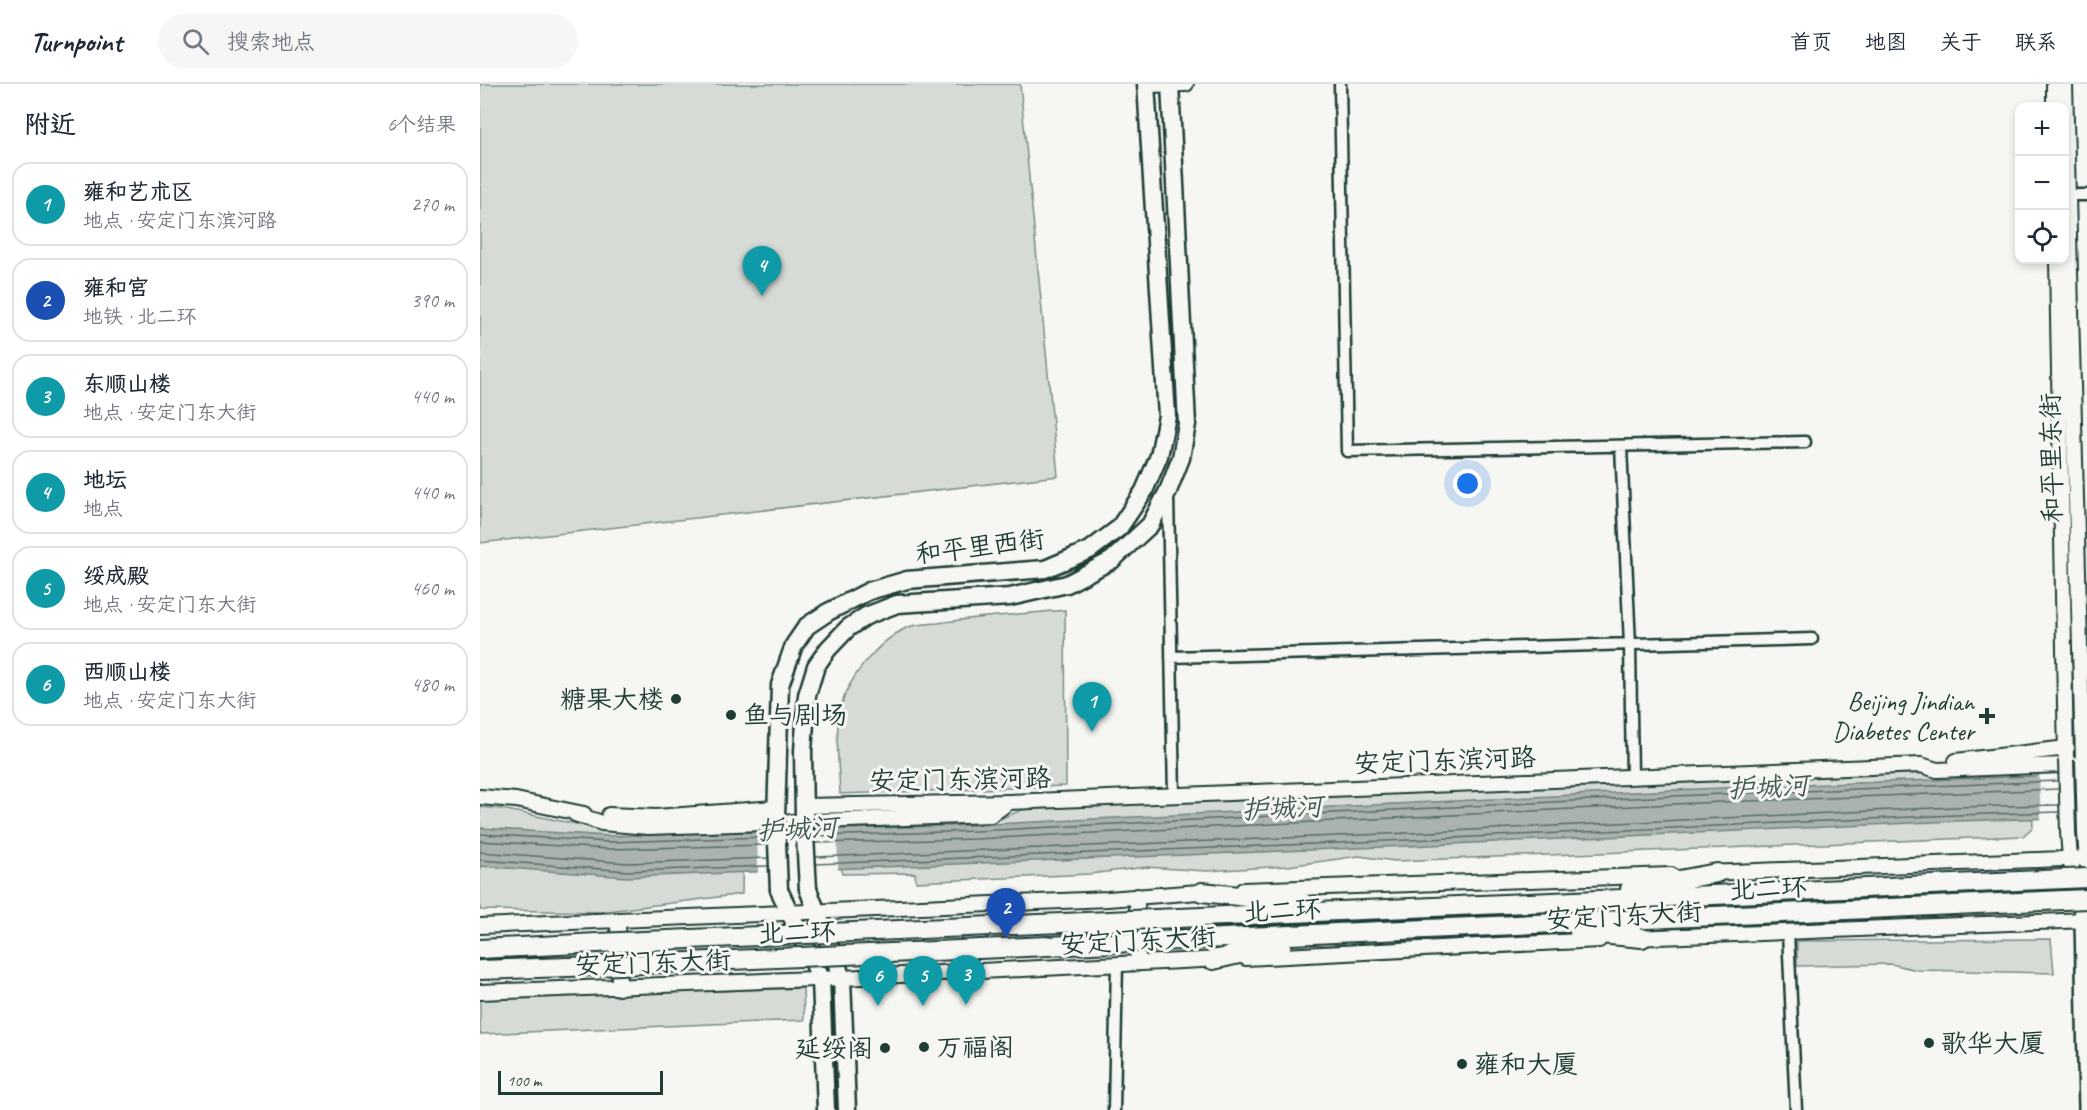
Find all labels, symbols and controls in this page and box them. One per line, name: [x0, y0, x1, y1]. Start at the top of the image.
search box: [158, 14, 578, 68]
text: Turnpoint: [30, 24, 122, 59]
icon: search: [179, 25, 212, 58]
text: 搜索地点: [227, 28, 315, 56]
text: 首页: [1790, 29, 1832, 55]
text: 地图: [1865, 29, 1907, 55]
text: 关于: [1940, 29, 1982, 55]
text: 联系: [2015, 29, 2057, 55]
map controls: [2015, 102, 2069, 264]
button: +: [2015, 102, 2069, 156]
text: 附近: [24, 108, 76, 141]
text: 6个结果: [387, 112, 456, 137]
button: −: [2015, 156, 2069, 210]
text: 雍和艺术区: [83, 178, 193, 206]
text: 1: [41, 192, 50, 217]
text: 270 m: [411, 192, 454, 217]
text: 地点 · 安定门东滨河路: [83, 208, 276, 233]
button: locate: [2015, 210, 2069, 264]
pin: 4: [742, 246, 782, 296]
text: 雍和宫: [83, 274, 149, 302]
text: 2: [41, 288, 50, 313]
text: 390 m: [411, 288, 454, 313]
text: 地铁 · 北二环: [83, 304, 196, 329]
text: 东顺山楼: [83, 370, 171, 398]
text: 3: [41, 384, 50, 409]
text: 440 m: [411, 384, 454, 409]
street label: 和平里东街: [2034, 393, 2069, 523]
text: 地点 · 安定门东大街: [83, 400, 256, 425]
text: 地坛: [83, 466, 127, 494]
your location: [1453, 469, 1482, 498]
text: 4: [41, 480, 50, 505]
text: 440 m: [411, 480, 454, 505]
text: 地点: [83, 496, 123, 521]
street label: 和平里西街: [914, 522, 1047, 571]
text: 绥成殿: [83, 562, 149, 590]
text: 5: [41, 576, 50, 601]
text: 460 m: [411, 576, 454, 601]
text: 地点 · 安定门东大街: [83, 592, 256, 617]
text: 西顺山楼: [83, 658, 171, 686]
text: 6: [41, 672, 50, 697]
text: 480 m: [411, 672, 454, 697]
pin: 1: [1072, 682, 1112, 732]
place label: 糖果大楼: [560, 683, 664, 716]
place label: Beijing Jindian Diabetes Center: [1832, 685, 1977, 748]
text: 地点 · 安定门东大街: [83, 688, 256, 713]
marker: 糖果大楼: [669, 692, 683, 706]
place label: 鱼与剧场: [743, 699, 847, 732]
marker: Beijing Jindian Diabetes Center: [1978, 707, 1996, 725]
marker: 鱼与剧场: [724, 708, 738, 722]
street label: 安定门东滨河路: [1353, 741, 1537, 780]
street label: 安定门东滨河路: [869, 761, 1051, 798]
water label: 护城河: [1727, 768, 1813, 806]
water label: 护城河: [1241, 789, 1327, 827]
water label: 护城河: [756, 810, 842, 848]
street label: 北二环: [1728, 870, 1808, 907]
pin: 2: [986, 888, 1026, 938]
street label: 北二环: [1242, 892, 1322, 929]
street label: 安定门东大街: [1545, 895, 1703, 936]
street label: 北二环: [757, 915, 837, 950]
street label: 安定门东大街: [1059, 920, 1217, 961]
street label: 安定门东大街: [574, 943, 732, 982]
pin: 6: [858, 956, 898, 1006]
pin: 5: [904, 956, 942, 1006]
pin: 3: [946, 956, 986, 1005]
place label: 歌华大厦: [1941, 1027, 2045, 1060]
place label: 万福阁: [936, 1031, 1014, 1064]
place label: 延绥阁: [795, 1032, 873, 1065]
marker: 歌华大厦: [1922, 1036, 1936, 1050]
marker: 万福阁: [917, 1040, 931, 1054]
marker: 延绥阁: [878, 1041, 892, 1055]
place label: 雍和大厦: [1474, 1048, 1578, 1081]
marker: 雍和大厦: [1455, 1057, 1469, 1071]
scale bar: [498, 1068, 663, 1096]
text: 100 m: [507, 1071, 541, 1091]

